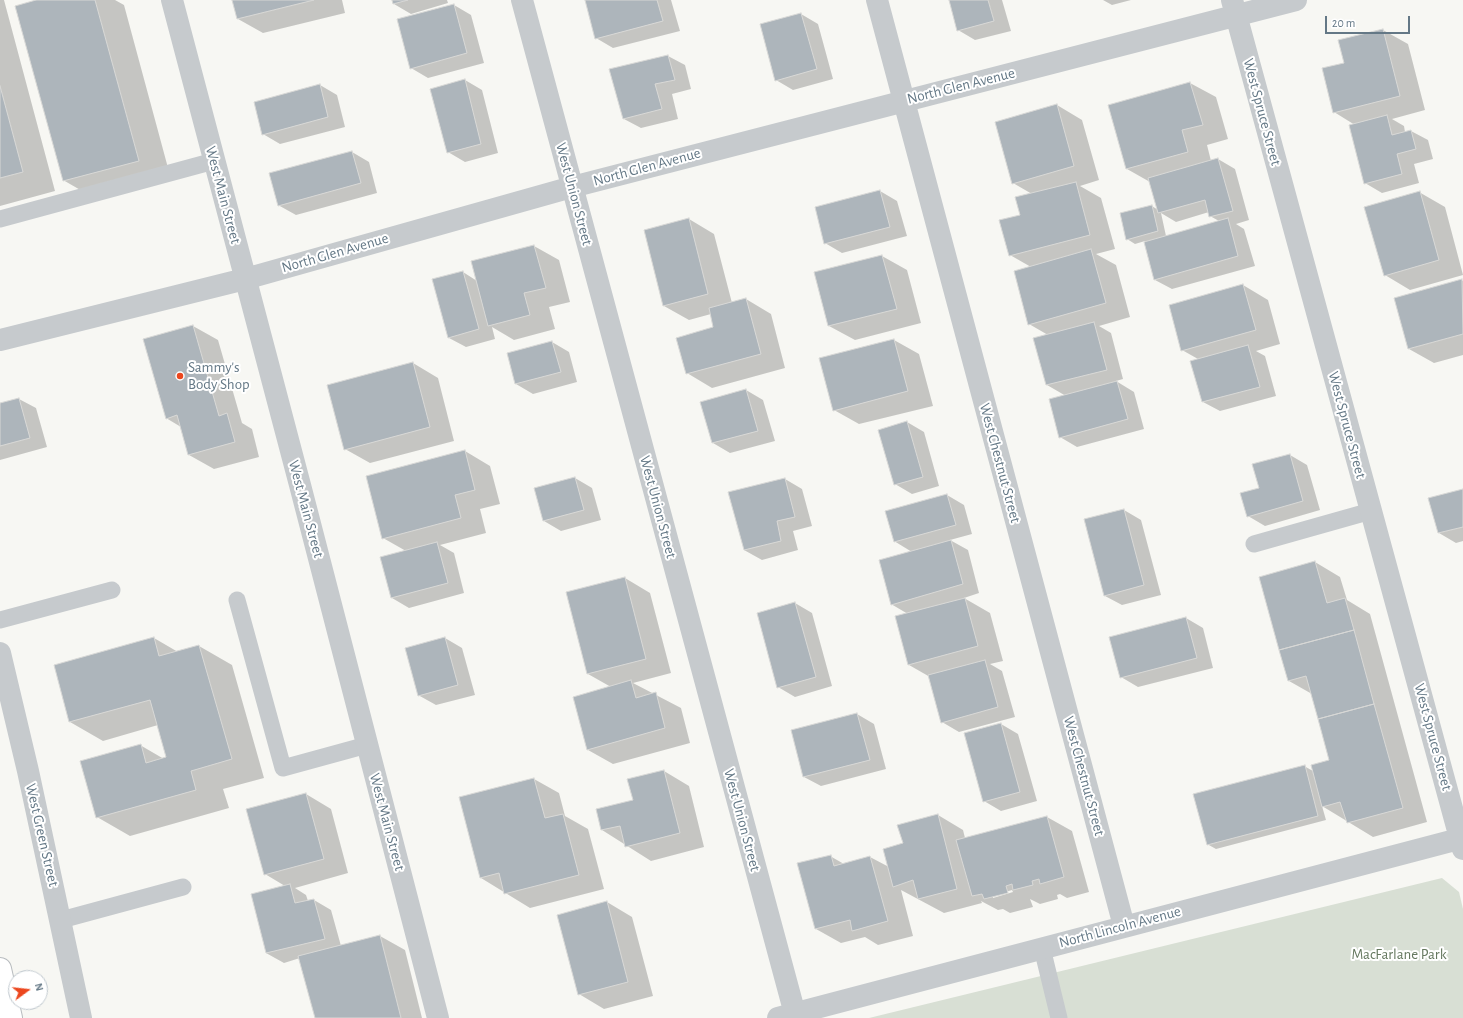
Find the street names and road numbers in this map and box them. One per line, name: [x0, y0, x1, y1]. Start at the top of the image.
street label: West Spruce Street: [1239, 57, 1285, 167]
street label: North Glen Avenue: [905, 64, 1017, 108]
street label: West Union Street: [552, 141, 596, 247]
street label: West Main Street: [201, 144, 245, 246]
street label: North Glen Avenue: [591, 144, 703, 190]
street label: North Glen Avenue: [279, 229, 391, 277]
street label: West Spruce Street: [1324, 370, 1370, 480]
street label: West Chestnut Street: [975, 401, 1025, 525]
street label: West Union Street: [636, 454, 680, 560]
street label: West Main Street: [284, 458, 328, 560]
street label: West Spruce Street: [1410, 682, 1456, 792]
street label: West Chestnut Street: [1059, 714, 1109, 838]
street label: West Union Street: [720, 767, 764, 873]
street label: West Main Street: [365, 771, 409, 873]
street label: West Green Street: [21, 782, 63, 888]
street label: North Lincoln Avenue: [1057, 902, 1183, 952]

